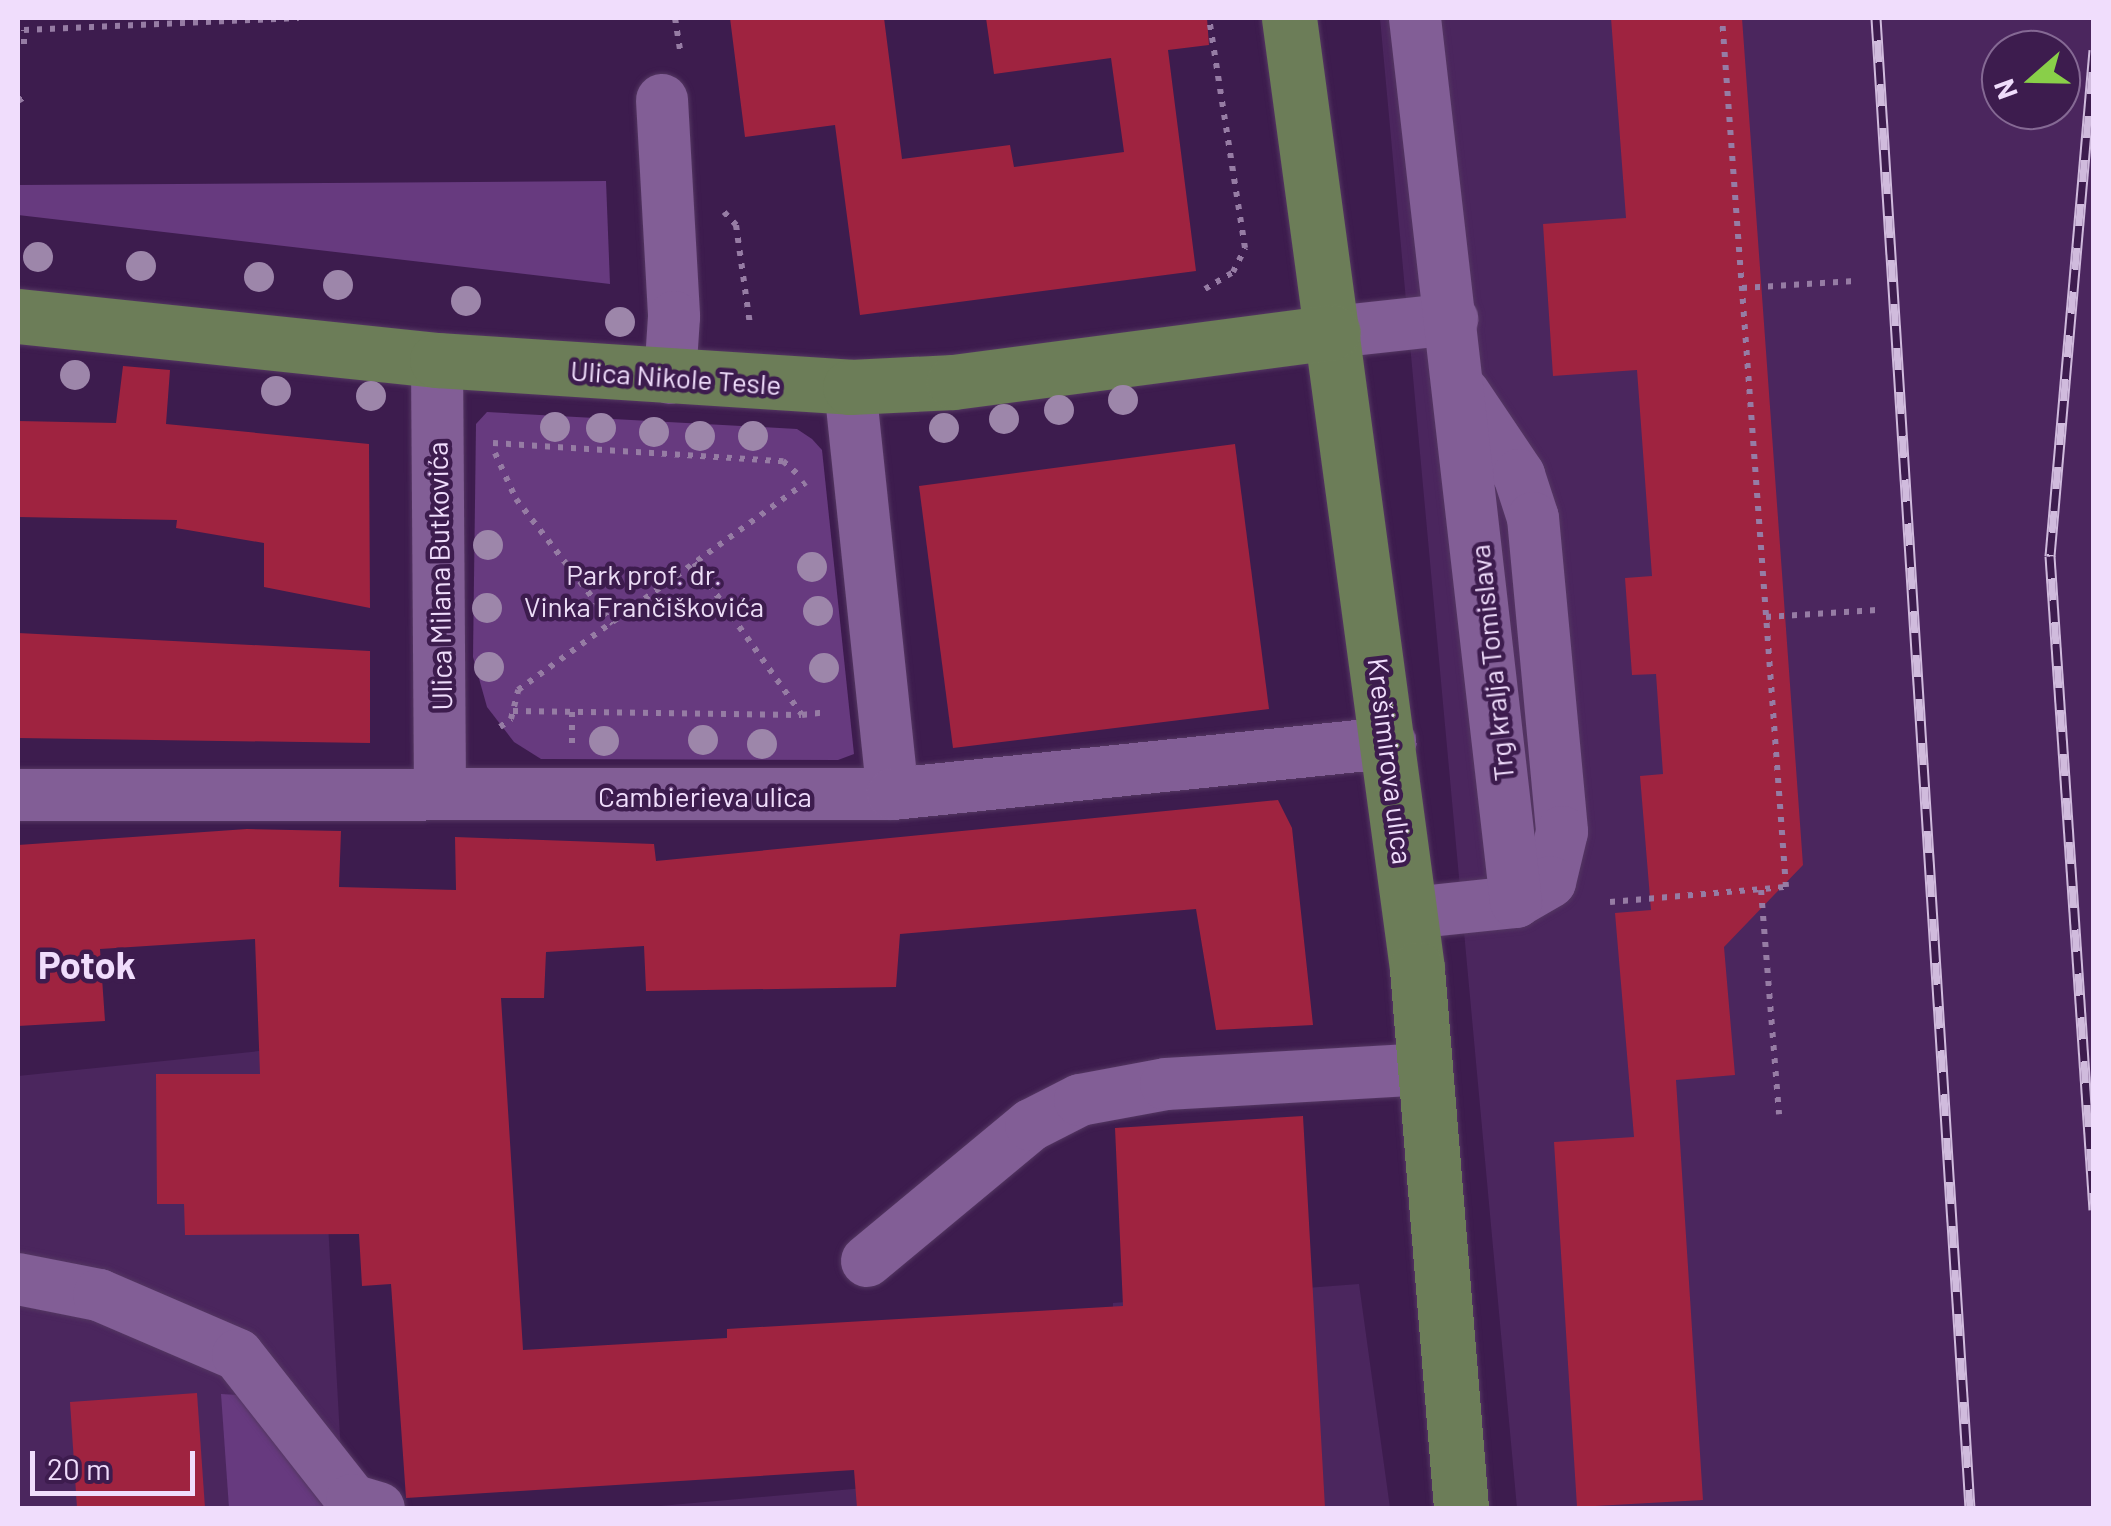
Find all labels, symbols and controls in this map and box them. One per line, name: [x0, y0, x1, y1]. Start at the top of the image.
north arrow: [1981, 30, 2081, 130]
text: N: [1986, 75, 2024, 104]
street label: Ulica Nikole Tesle: [569, 353, 783, 401]
street label: Ulica Milana Butkovića: [420, 441, 458, 711]
street label: Trg kralja Tomislava: [1462, 543, 1520, 783]
park label: Park prof. dr. Vinka Frančiškovića: [524, 557, 764, 623]
street label: Krešimirova ulica: [1362, 656, 1420, 866]
street label: Cambierieva ulica: [598, 779, 812, 813]
district label: Potok: [38, 942, 136, 988]
scale bar: [35, 1431, 200, 1493]
text: 20 m: [47, 1450, 111, 1486]

